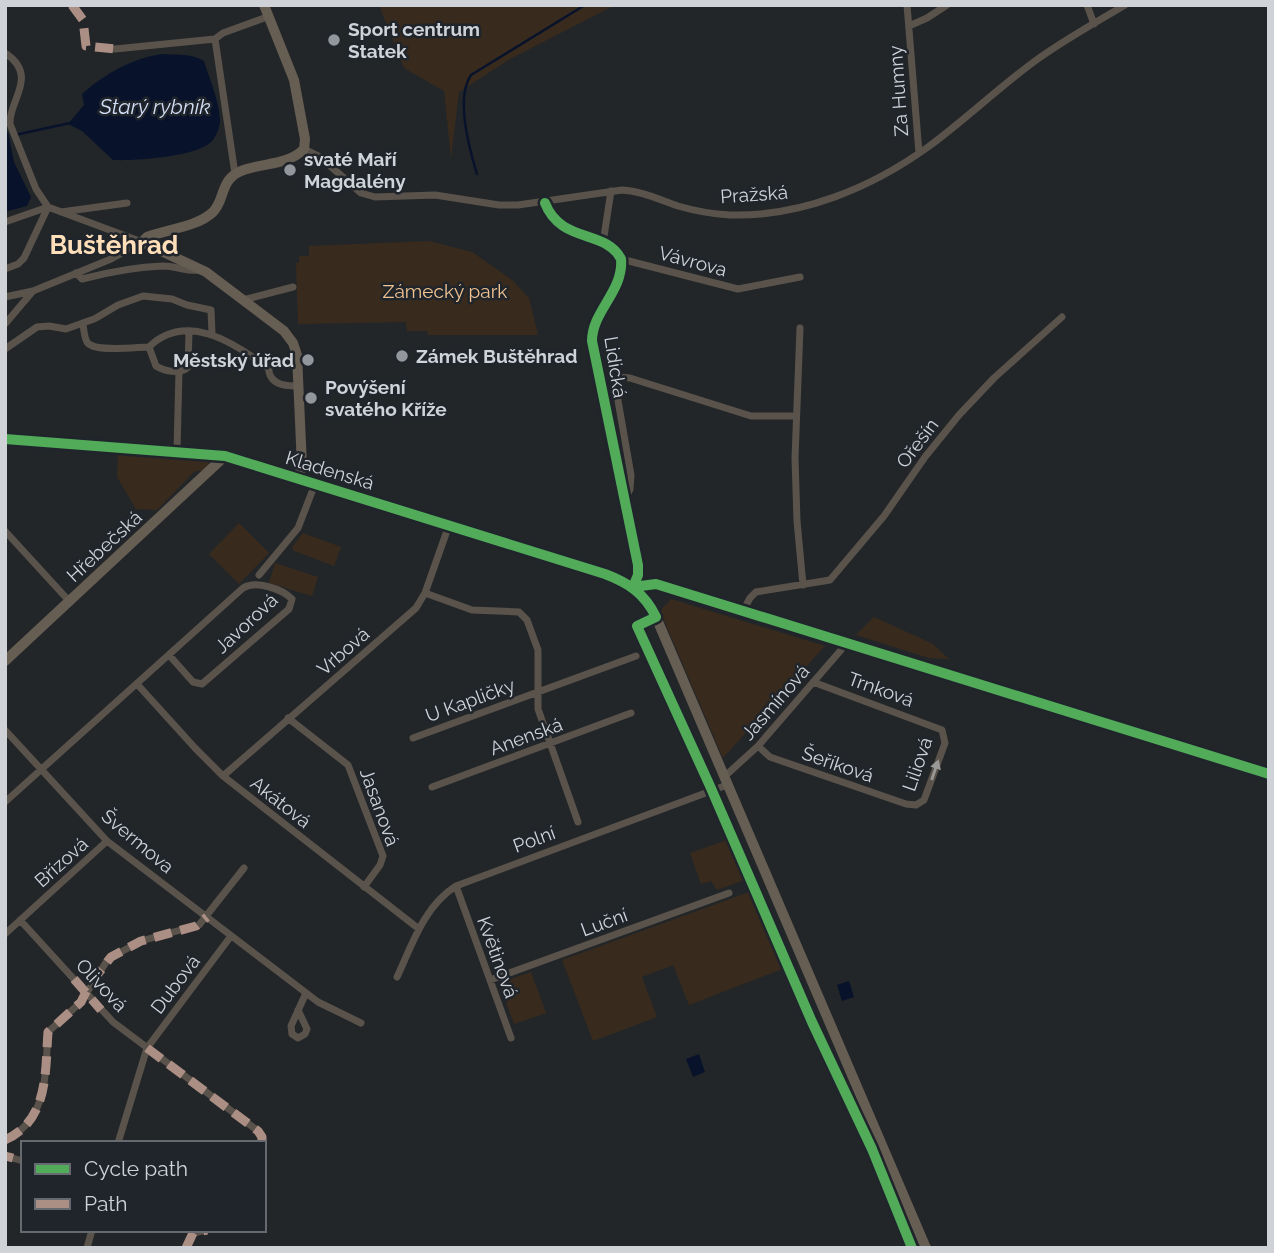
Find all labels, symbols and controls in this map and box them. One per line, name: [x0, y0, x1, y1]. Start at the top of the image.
place label: Sport centrum Statek: [348, 18, 480, 62]
marker: Sport centrum Statek: [326, 32, 342, 48]
street label: Za Humny: [884, 45, 912, 137]
water label: Starý rybník: [99, 94, 210, 119]
place label: svaté Maří Magdalény: [304, 148, 406, 192]
marker: svaté Maří Magdalény: [282, 162, 298, 178]
street label: Pražská: [719, 181, 789, 207]
district label: Buštěhrad: [49, 230, 179, 260]
street label: Vávrova: [657, 241, 729, 281]
park label: Zámecký park: [383, 280, 507, 302]
street label: Lidická: [600, 335, 632, 399]
place label: Zámek Buštěhrad: [416, 345, 577, 367]
marker: Zámek Buštěhrad: [394, 348, 410, 364]
place label: Městský úřad: [173, 349, 294, 371]
marker: Městský úřad: [300, 352, 316, 368]
place label: Povýšení svatého Kříže: [325, 376, 447, 420]
marker: Povýšení svatého Kříže: [303, 390, 319, 406]
street label: Ořešín: [891, 414, 943, 472]
street label: Kladenská: [283, 446, 377, 494]
street label: Hřebečská: [62, 506, 146, 586]
street label: Javorová: [210, 588, 282, 658]
street label: Vrbová: [312, 622, 374, 680]
street label: Jasmínová: [736, 660, 814, 744]
street label: Trnková: [845, 667, 917, 711]
street label: U Kapličky: [422, 674, 518, 726]
street label: Anenská: [487, 713, 565, 759]
street label: Liliová: [898, 734, 936, 794]
street label: Šeříková: [799, 742, 877, 786]
one-way arrow: [930, 759, 941, 780]
street label: Jasanová: [356, 765, 404, 849]
street label: Akátová: [246, 772, 316, 832]
street label: Švermova: [97, 804, 179, 878]
street label: Polní: [510, 821, 559, 857]
street label: Břízová: [30, 832, 92, 892]
street label: Luční: [578, 903, 631, 941]
street label: Květinová: [473, 913, 523, 1001]
street label: Dubová: [146, 950, 204, 1018]
street label: Olivová: [72, 954, 132, 1016]
legend: [21, 1141, 266, 1232]
text: Cycle path: [84, 1156, 188, 1181]
text: Path: [84, 1191, 128, 1216]

